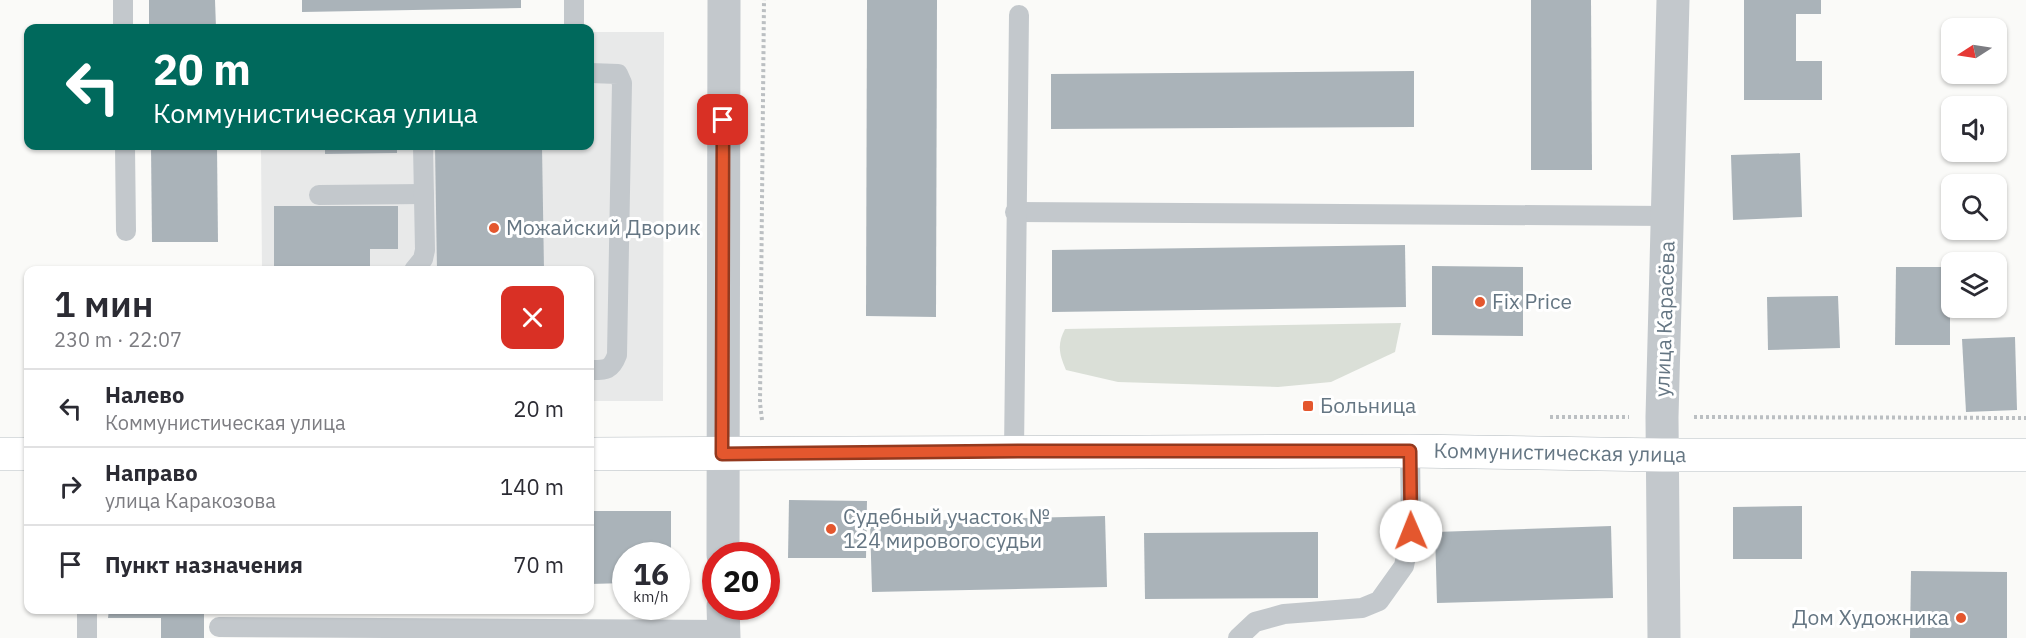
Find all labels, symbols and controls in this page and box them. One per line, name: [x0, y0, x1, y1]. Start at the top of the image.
north arrow: [1941, 18, 2007, 84]
map controls: [1941, 18, 2007, 318]
text: 20 m: [153, 42, 251, 97]
icon: left: [54, 48, 132, 126]
pin: [697, 94, 748, 145]
text: Коммунистическая улица: [153, 95, 478, 130]
button: sound: [1941, 96, 2007, 162]
icon: arrive: [706, 103, 739, 136]
button: search: [1941, 174, 2007, 240]
place label: Можайский Дворик: [506, 213, 701, 241]
marker: Можайский Дворик: [487, 221, 501, 235]
street label: улица Карасёва: [1647, 240, 1681, 398]
button: layers: [1941, 252, 2007, 318]
text: 1 мин: [54, 280, 153, 327]
button: close: [501, 286, 564, 349]
place label: Fix Price: [1492, 287, 1572, 315]
marker: Fix Price: [1473, 295, 1487, 309]
text: 230 m · 22:07: [54, 326, 182, 353]
text: Налево: [105, 380, 184, 409]
place label: Больница: [1320, 391, 1416, 419]
icon: left: [54, 392, 87, 425]
text: 20 m: [513, 394, 564, 423]
marker: Больница: [1301, 399, 1315, 413]
text: Коммунистическая улица: [105, 409, 346, 436]
street label: Коммунистическая улица: [1433, 436, 1687, 468]
text: Направо: [105, 458, 198, 487]
icon: right: [54, 470, 87, 503]
text: 140 m: [500, 472, 564, 501]
text: улица Каракозова: [105, 487, 276, 514]
position arrow: [1379, 499, 1443, 563]
place label: Судебный участок № 124 мирового судьи: [843, 502, 1050, 554]
marker: Судебный участок № 124 мирового судьи: [824, 522, 838, 536]
speed limit sign: 20: [702, 542, 780, 620]
icon: arrive: [54, 548, 87, 581]
text: Пункт назначения: [105, 550, 303, 579]
text: 70 m: [513, 550, 564, 579]
text: 16: [633, 554, 669, 593]
text: km/h: [633, 587, 669, 606]
place label: Дом Художника: [1792, 603, 1949, 631]
marker: Дом Художника: [1954, 611, 1968, 625]

